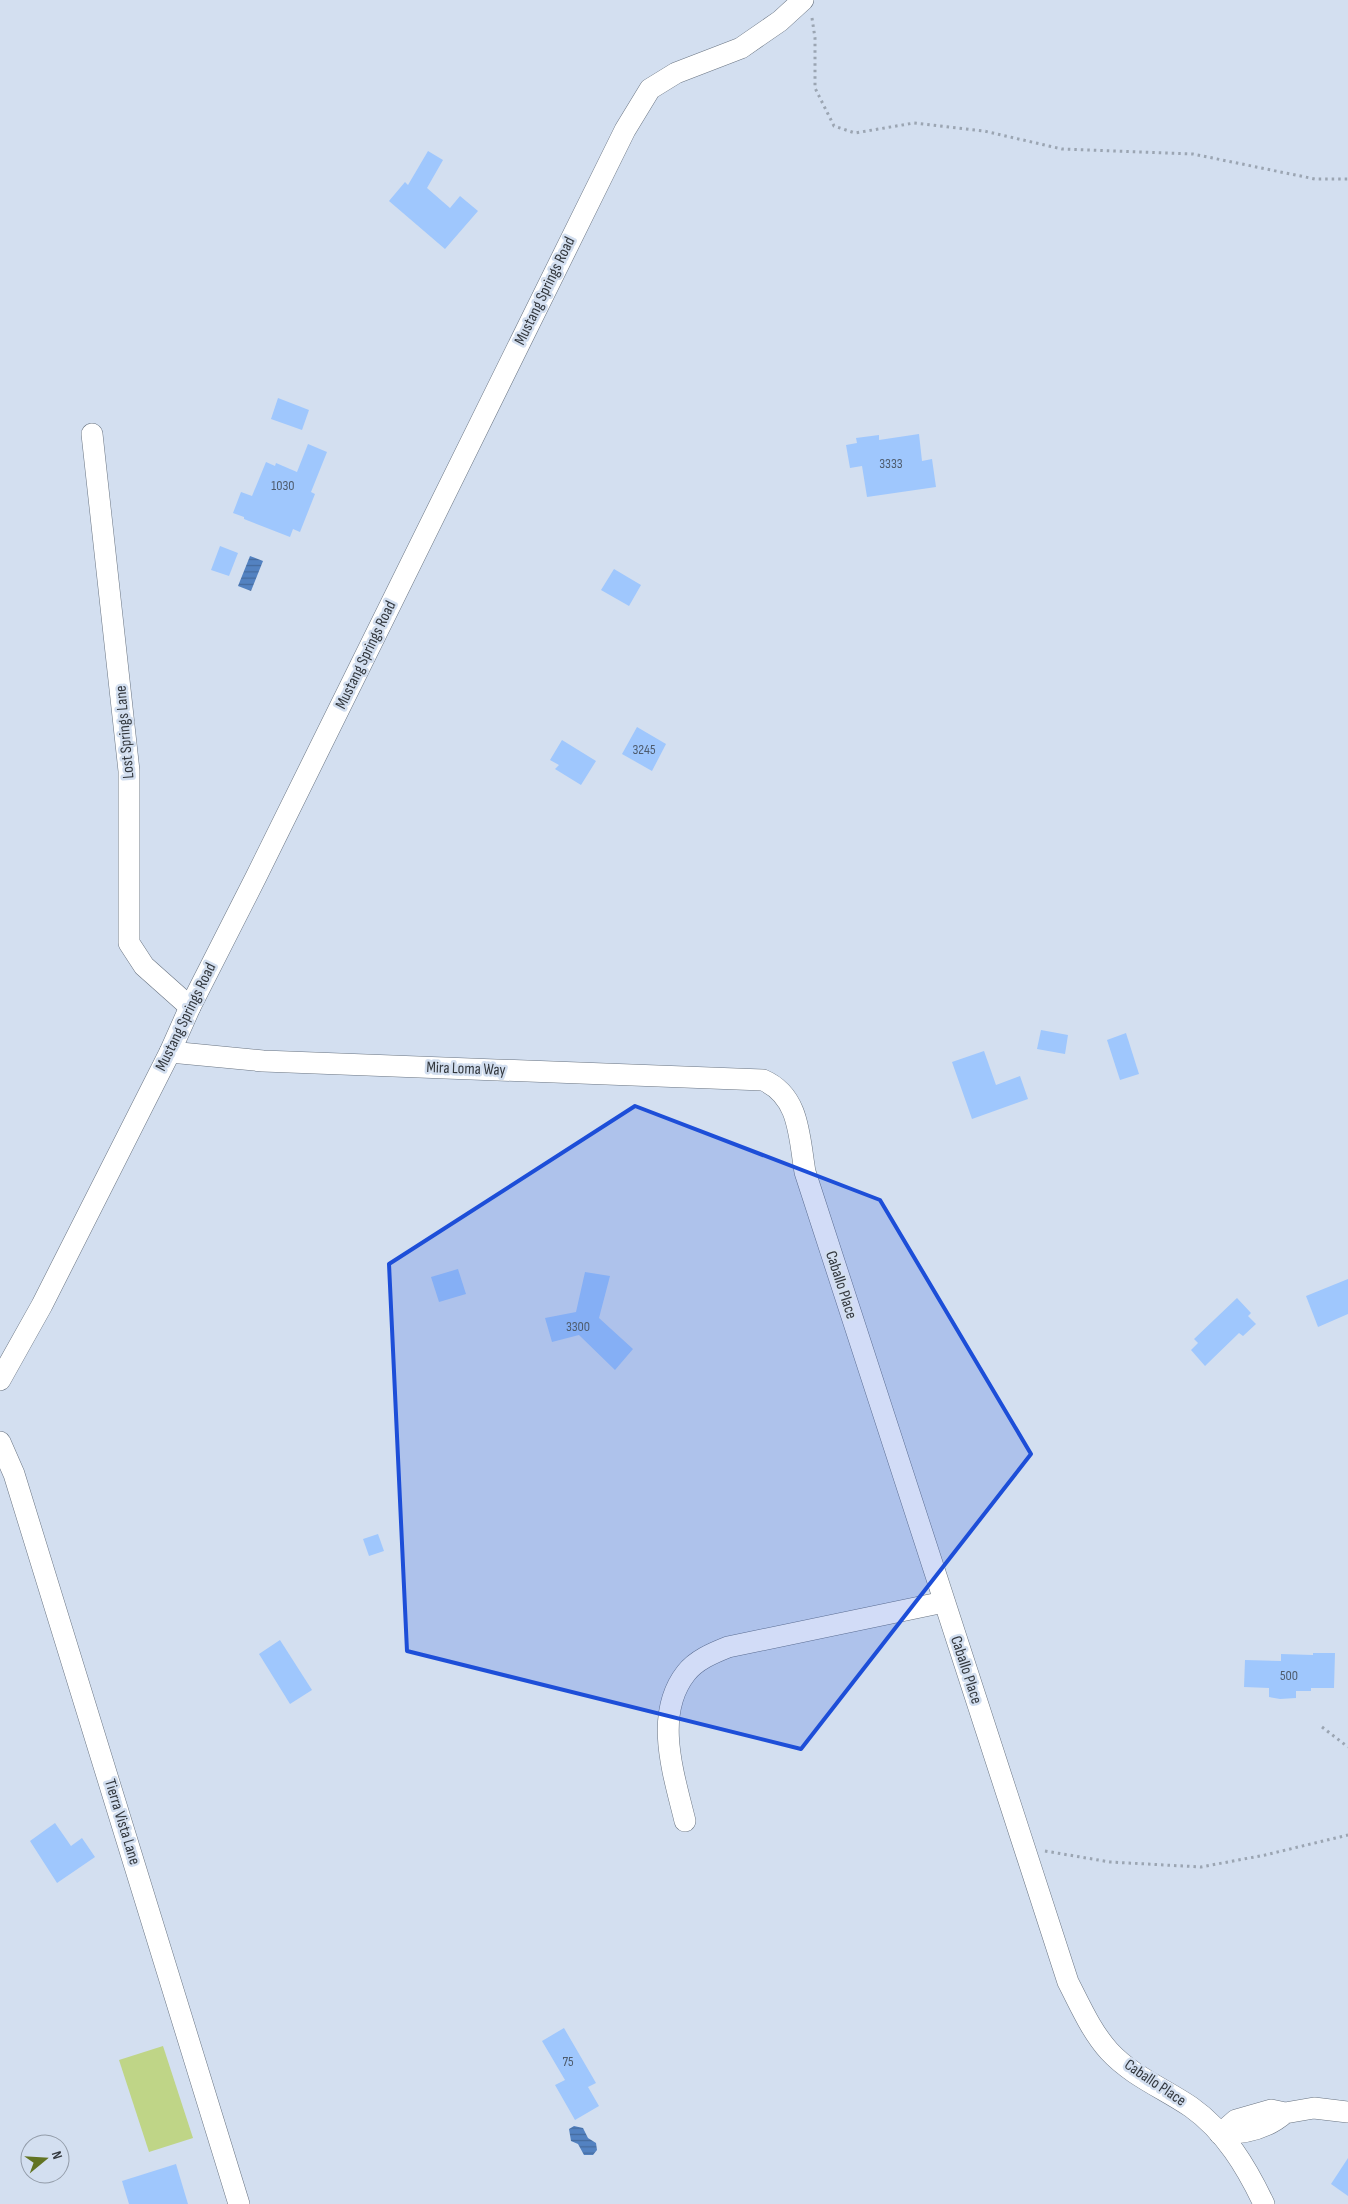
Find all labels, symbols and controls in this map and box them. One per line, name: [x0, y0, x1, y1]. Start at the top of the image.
street label: Mustang Springs Road: [511, 234, 579, 348]
house number: 3333: [879, 455, 903, 472]
house number: 1030: [271, 477, 295, 494]
street label: Mustang Springs Road: [332, 598, 400, 712]
street label: Lost Springs Lane: [111, 685, 139, 779]
house number: 3245: [632, 741, 656, 758]
street label: Mustang Springs Road: [152, 960, 220, 1074]
street label: Mira Loma Way: [426, 1058, 506, 1080]
street label: Caballo Place: [821, 1249, 861, 1321]
house number: 3300: [566, 1318, 590, 1335]
street label: Caballo Place: [946, 1634, 986, 1706]
house number: 500: [1280, 1667, 1298, 1684]
street label: Tierra Vista Lane: [100, 1777, 144, 1867]
house number: 75: [562, 2053, 574, 2070]
street label: Caballo Place: [1121, 2055, 1189, 2111]
north arrow: [20, 2134, 70, 2184]
text: N: [48, 2149, 66, 2161]

